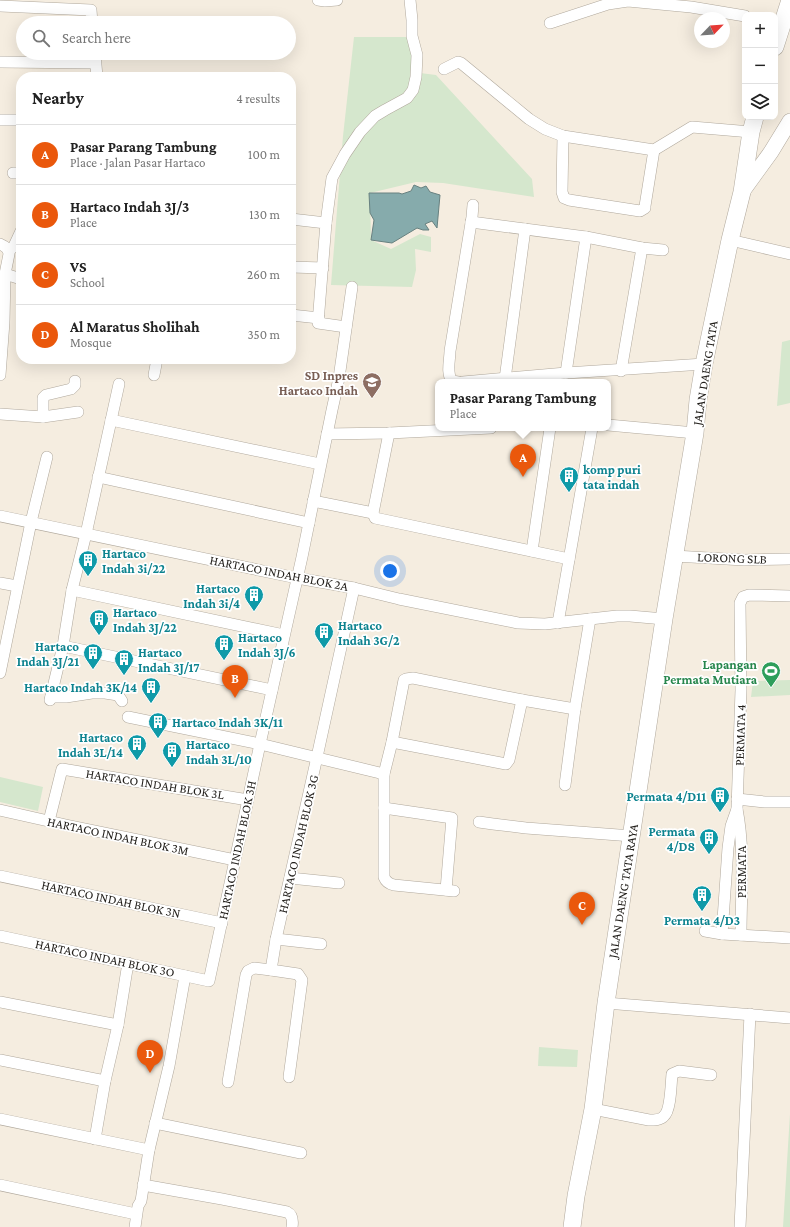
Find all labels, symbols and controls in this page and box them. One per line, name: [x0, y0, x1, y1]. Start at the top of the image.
north arrow: [694, 12, 730, 48]
map controls: [742, 12, 778, 120]
button: +: [742, 12, 778, 48]
search box: [16, 16, 296, 60]
icon: search: [30, 27, 52, 49]
text: Search here: [62, 30, 131, 46]
button: −: [742, 48, 778, 84]
button: layers: [742, 84, 778, 120]
text: Nearby: [32, 89, 84, 108]
text: 4 results: [236, 91, 280, 106]
text: Pasar Parang Tambung: [70, 139, 217, 155]
text: A: [41, 147, 49, 162]
text: 100 m: [248, 147, 280, 162]
text: Place · Jalan Pasar Hartaco: [70, 155, 205, 170]
text: Hartaco Indah 3J/3: [70, 199, 189, 215]
text: B: [41, 207, 49, 222]
text: 130 m: [249, 207, 280, 222]
text: Place: [70, 215, 97, 230]
text: VS: [70, 259, 86, 275]
text: C: [41, 267, 49, 282]
text: 260 m: [247, 267, 280, 282]
text: School: [70, 275, 105, 290]
text: Al Maratus Sholihah: [70, 319, 200, 335]
street label: JALAN DAENG TATA: [689, 319, 721, 428]
text: D: [41, 327, 49, 342]
text: 350 m: [247, 327, 280, 342]
text: Mosque: [70, 335, 112, 350]
place label: SD Inpres Hartaco Indah: [279, 368, 359, 398]
school or university icon: SD Inpres Hartaco Indah: [361, 371, 383, 399]
popup: [435, 379, 611, 431]
text: Pasar Parang Tambung: [450, 390, 596, 406]
text: Place: [450, 406, 477, 421]
pin: A: [510, 444, 536, 477]
place label: komp puri tata indah: [583, 462, 641, 492]
building icon: komp puri tata indah: [558, 465, 580, 493]
place label: Hartaco Indah 3i/22: [102, 546, 166, 576]
building icon: Hartaco Indah 3i/22: [77, 549, 99, 577]
street label: LORONG SLB: [697, 549, 767, 567]
street label: HARTACO INDAH BLOK 2A: [209, 552, 350, 594]
your location: [380, 561, 400, 581]
place label: Hartaco Indah 3i/4: [183, 581, 240, 611]
building icon: Hartaco Indah 3i/4: [243, 584, 265, 612]
place label: Hartaco Indah 3J/22: [113, 605, 177, 635]
building icon: Hartaco Indah 3J/22: [88, 608, 110, 636]
place label: Hartaco Indah 3G/2: [338, 618, 400, 648]
building icon: Hartaco Indah 3G/2: [313, 621, 335, 649]
place label: Hartaco Indah 3J/6: [238, 630, 295, 660]
building icon: Hartaco Indah 3J/6: [213, 633, 235, 661]
place label: Hartaco Indah 3J/21: [17, 639, 79, 669]
building icon: Hartaco Indah 3J/21: [82, 642, 104, 670]
place label: Hartaco Indah 3J/17: [138, 645, 200, 675]
building icon: Hartaco Indah 3J/17: [113, 648, 135, 676]
place label: Lapangan Permata Mutiara: [663, 657, 758, 687]
sports icon: Lapangan Permata Mutiara: [760, 660, 782, 688]
pin: B: [222, 665, 248, 698]
building icon: Hartaco Indah 3K/14: [140, 676, 162, 704]
place label: Hartaco Indah 3K/14: [24, 680, 137, 695]
street label: PERMATA 4: [731, 704, 749, 766]
building icon: Hartaco Indah 3K/11: [147, 711, 169, 739]
place label: Hartaco Indah 3K/11: [172, 715, 283, 730]
place label: Hartaco Indah 3L/14: [58, 730, 123, 760]
building icon: Hartaco Indah 3L/14: [126, 733, 148, 761]
place label: Hartaco Indah 3L/10: [186, 737, 252, 767]
building icon: Hartaco Indah 3L/10: [161, 740, 183, 768]
street label: HARTACO INDAH BLOK 3L: [85, 766, 226, 802]
street label: HARTACO INDAH BLOK 3G: [275, 773, 321, 915]
street label: HARTACO INDAH BLOK 3H: [215, 779, 259, 921]
building icon: Permata 4/D11: [709, 785, 731, 813]
place label: Permata 4/D11: [626, 789, 706, 804]
street label: HARTACO INDAH BLOK 3M: [46, 814, 190, 858]
street label: JALAN DAENG TATA RAYA: [605, 822, 641, 960]
place label: Permata 4/D8: [648, 824, 696, 854]
building icon: Permata 4/D8: [698, 827, 720, 855]
street label: PERMATA: [734, 845, 749, 898]
street label: HARTACO INDAH BLOK 3N: [40, 877, 182, 921]
building icon: Permata 4/D3: [691, 884, 713, 912]
pin: C: [569, 892, 595, 925]
place label: Permata 4/D3: [664, 913, 740, 928]
street label: HARTACO INDAH BLOK 3O: [34, 936, 176, 980]
pin: D: [137, 1040, 163, 1073]

